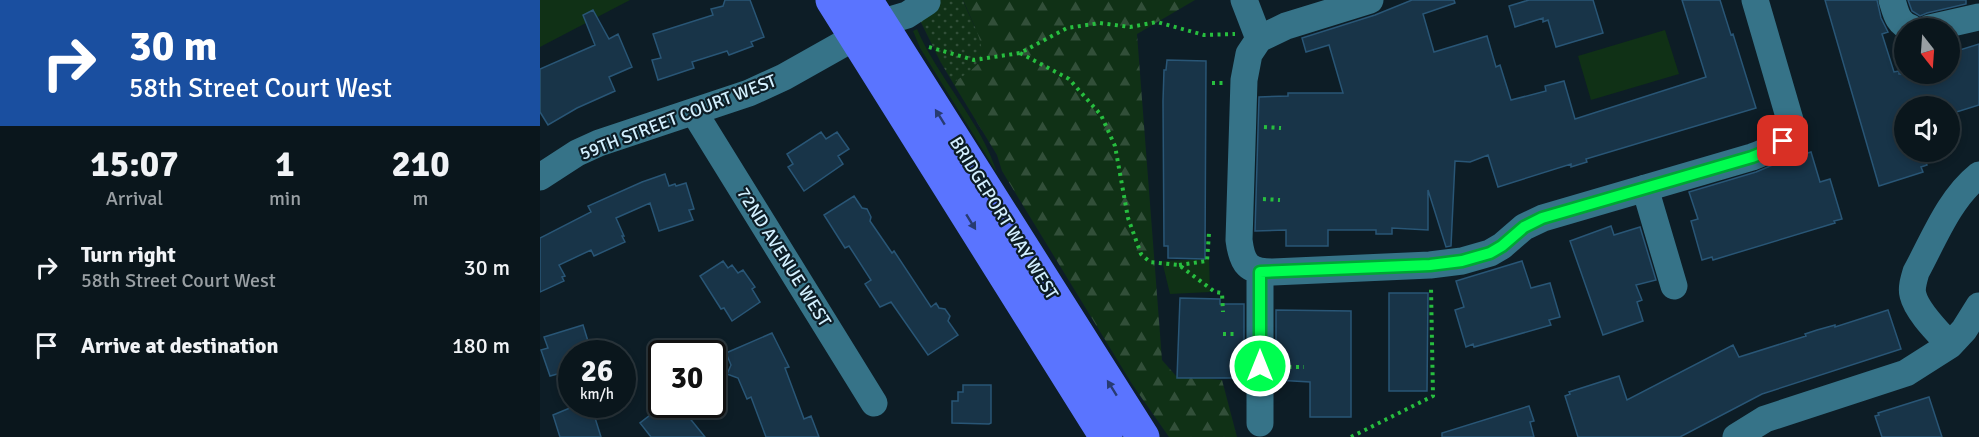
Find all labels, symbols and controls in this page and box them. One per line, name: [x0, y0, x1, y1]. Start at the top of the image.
north arrow: [1894, 18, 1960, 84]
map controls: [1894, 18, 1960, 162]
text: 30 m: [129, 21, 218, 72]
icon: right: [30, 24, 108, 102]
street label: 59TH STREET COURT WEST: [577, 69, 779, 165]
text: 58th Street Court West: [129, 72, 392, 105]
button: sound: [1894, 96, 1960, 162]
one-way arrow: [934, 108, 945, 125]
pin: [1757, 115, 1808, 166]
icon: arrive: [1766, 124, 1799, 157]
street label: BRIDGEPORT WAY WEST: [945, 133, 1063, 304]
text: 15:07: [90, 142, 179, 187]
text: 1: [275, 142, 295, 187]
text: 210: [391, 142, 450, 187]
street label: 72ND AVENUE WEST: [732, 183, 836, 331]
text: Arrival: [106, 186, 163, 211]
text: min: [269, 186, 301, 211]
text: m: [413, 186, 429, 211]
one-way arrow: [966, 214, 977, 230]
text: Turn right: [81, 241, 176, 268]
icon: right: [30, 251, 63, 284]
text: 30 m: [464, 254, 510, 281]
text: 58th Street Court West: [81, 268, 276, 293]
icon: arrive: [30, 329, 63, 362]
text: Arrive at destination: [81, 332, 278, 359]
text: 180 m: [452, 332, 510, 359]
position arrow: [1228, 334, 1292, 398]
speed limit sign: 30: [648, 340, 726, 418]
text: 26: [581, 353, 613, 390]
one-way arrow: [1106, 379, 1117, 396]
text: km/h: [580, 385, 614, 403]

